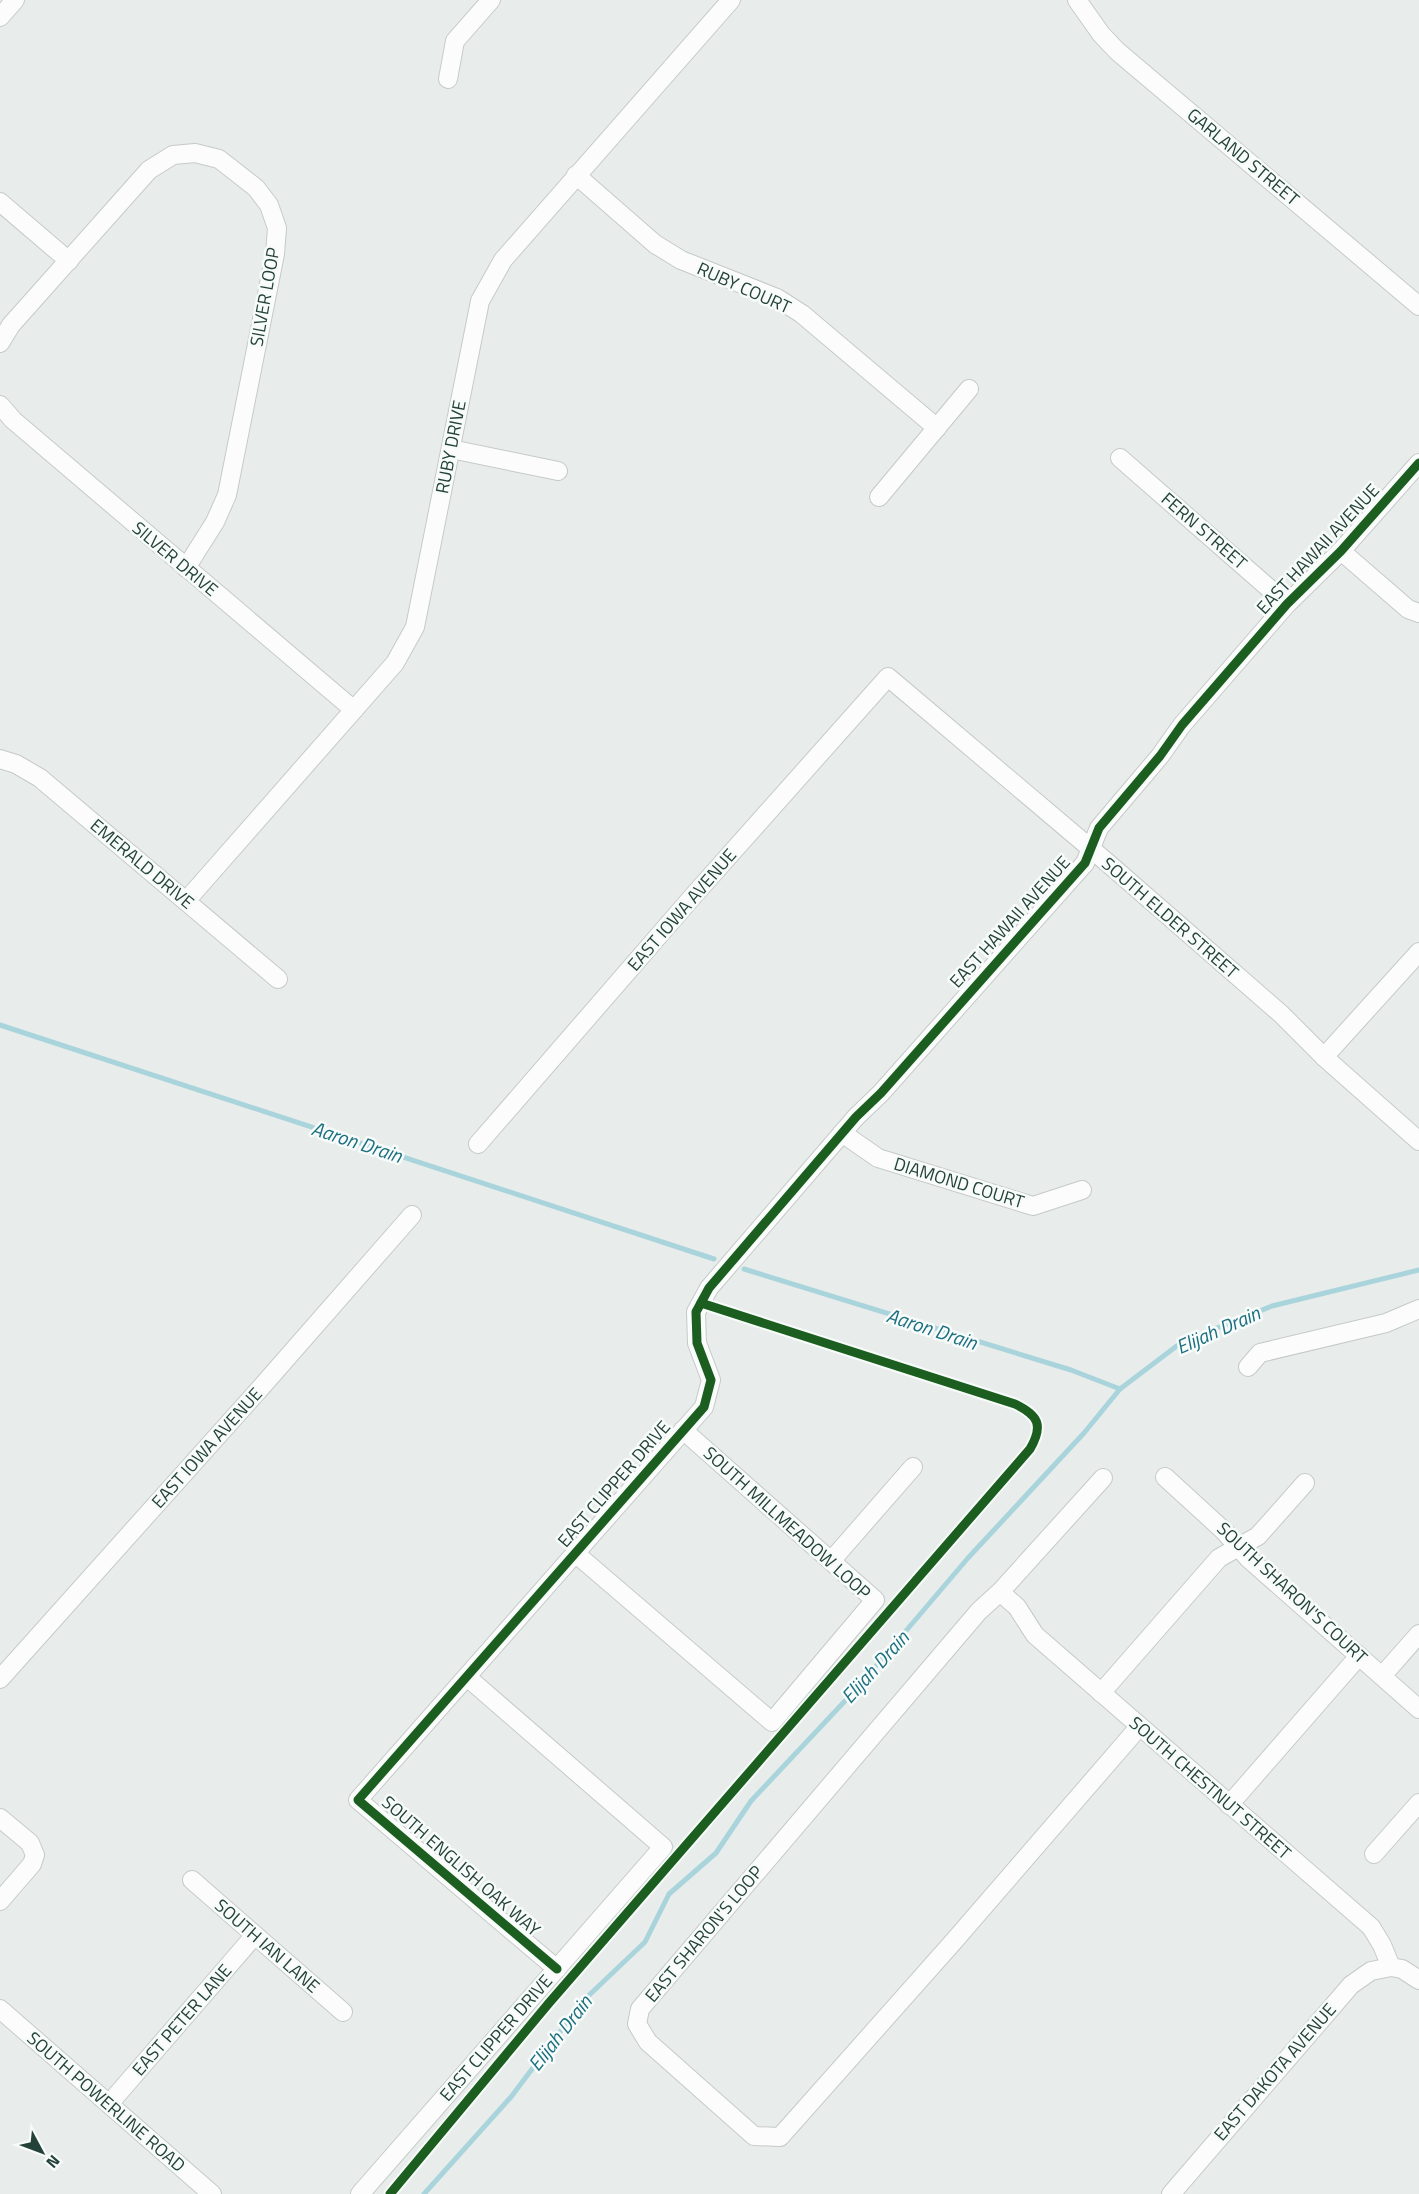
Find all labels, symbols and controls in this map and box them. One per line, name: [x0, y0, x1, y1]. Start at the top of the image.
street label: GARLAND STREET: [1181, 101, 1306, 212]
street label: SILVER LOOP: [243, 245, 287, 348]
street label: RUBY COURT: [693, 255, 796, 321]
street label: RUBY DRIVE: [428, 398, 473, 496]
street label: EAST HAWAII AVENUE: [1250, 477, 1385, 620]
street label: FERN STREET: [1155, 486, 1254, 576]
street label: SILVER DRIVE: [127, 515, 224, 603]
street label: EMERALD DRIVE: [84, 812, 200, 915]
street label: EAST IOWA AVENUE: [621, 842, 743, 977]
street label: EAST HAWAII AVENUE: [943, 850, 1076, 994]
street label: SOUTH ELDER STREET: [1096, 850, 1245, 985]
water label: Aaron Drain: [308, 1112, 407, 1171]
street label: DIAMOND COURT: [891, 1150, 1028, 1215]
water label: Elijah Drain: [1171, 1297, 1266, 1362]
water label: Aaron Drain: [883, 1299, 982, 1358]
street label: EAST IOWA AVENUE: [145, 1381, 268, 1514]
street label: EAST CLIPPER DRIVE: [551, 1414, 676, 1553]
street label: SOUTH MILLMEADOW LOOP: [698, 1440, 877, 1606]
street label: SOUTH SHARON'S COURT: [1211, 1515, 1374, 1670]
water label: Elijah Drain: [833, 1622, 917, 1710]
street label: SOUTH CHESTNUT STREET: [1123, 1710, 1298, 1866]
street label: SOUTH ENGLISH OAK WAY: [376, 1789, 547, 1942]
street label: EAST SHARON'S LOOP: [638, 1859, 769, 2008]
street label: SOUTH IAN LANE: [209, 1892, 326, 1999]
street label: EAST PETER LANE: [125, 1958, 238, 2081]
street label: EAST CLIPPER DRIVE: [433, 1968, 558, 2107]
water label: Elijah Drain: [520, 1987, 600, 2077]
street label: EAST DAKOTA AVENUE: [1207, 1997, 1342, 2147]
street label: SOUTH POWERLINE ROAD: [22, 2027, 190, 2177]
north arrow: [12, 2122, 72, 2182]

